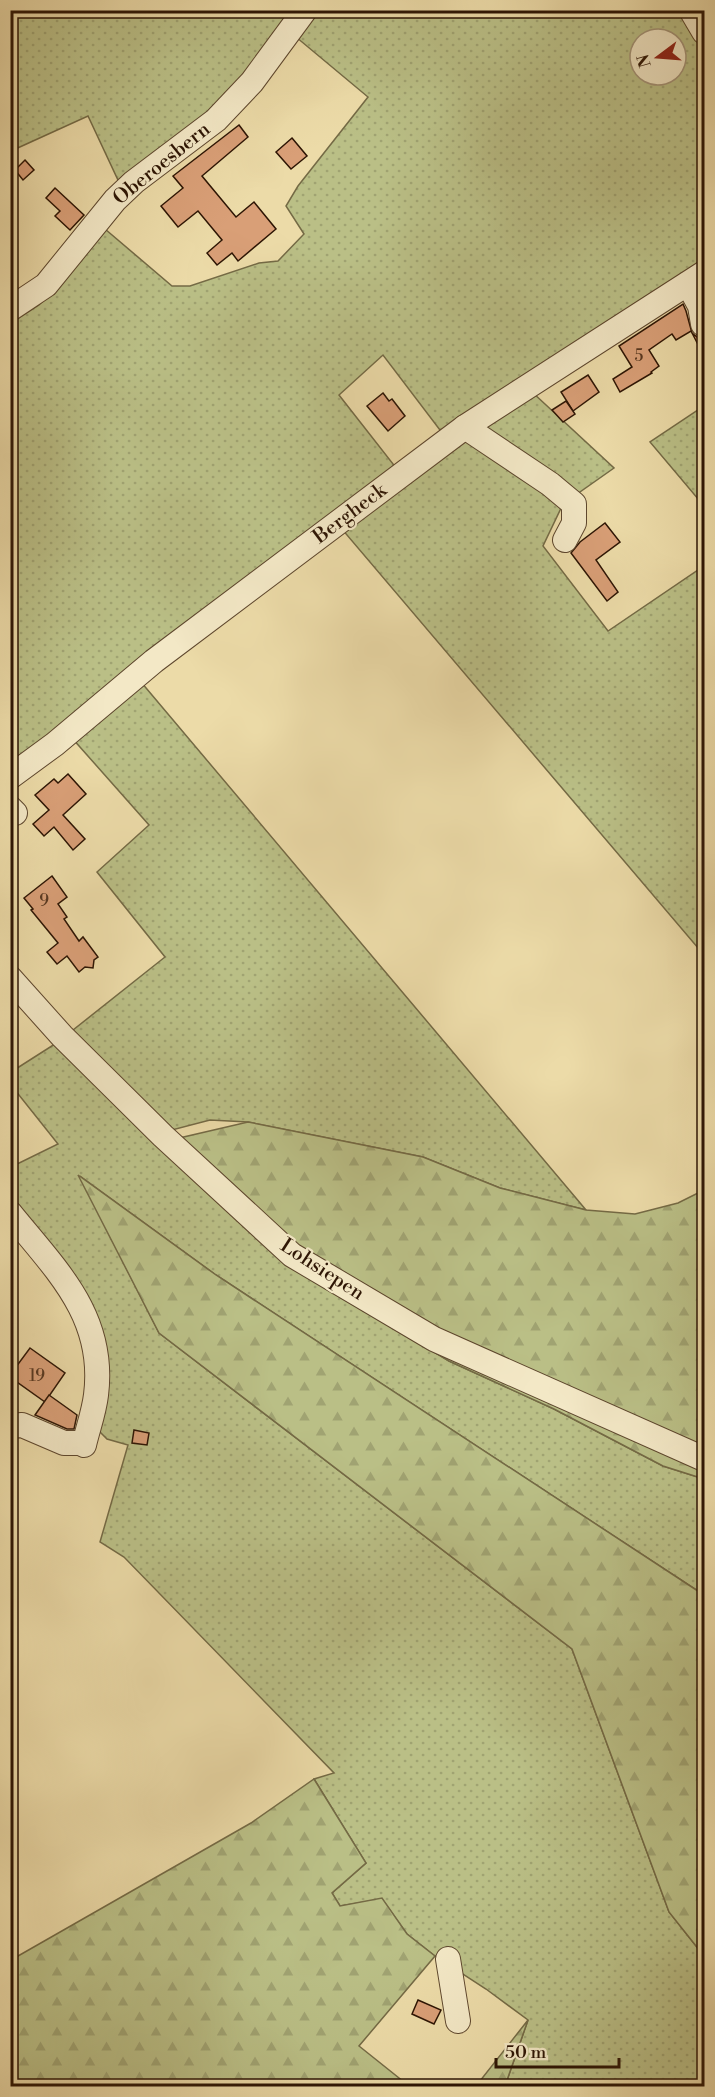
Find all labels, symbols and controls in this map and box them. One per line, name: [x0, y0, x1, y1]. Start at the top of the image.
north arrow: [628, 27, 688, 87]
text: N: [633, 52, 656, 70]
street label: Oberoesbern: [108, 117, 216, 211]
house number: 5: [635, 346, 644, 366]
street label: Bergheck: [308, 477, 393, 550]
house number: 9: [39, 891, 49, 911]
street label: Lohsiepen: [275, 1234, 369, 1307]
house number: 19: [29, 1366, 45, 1386]
scale bar: [496, 2031, 619, 2069]
text: 50 m: [505, 2041, 547, 2064]

